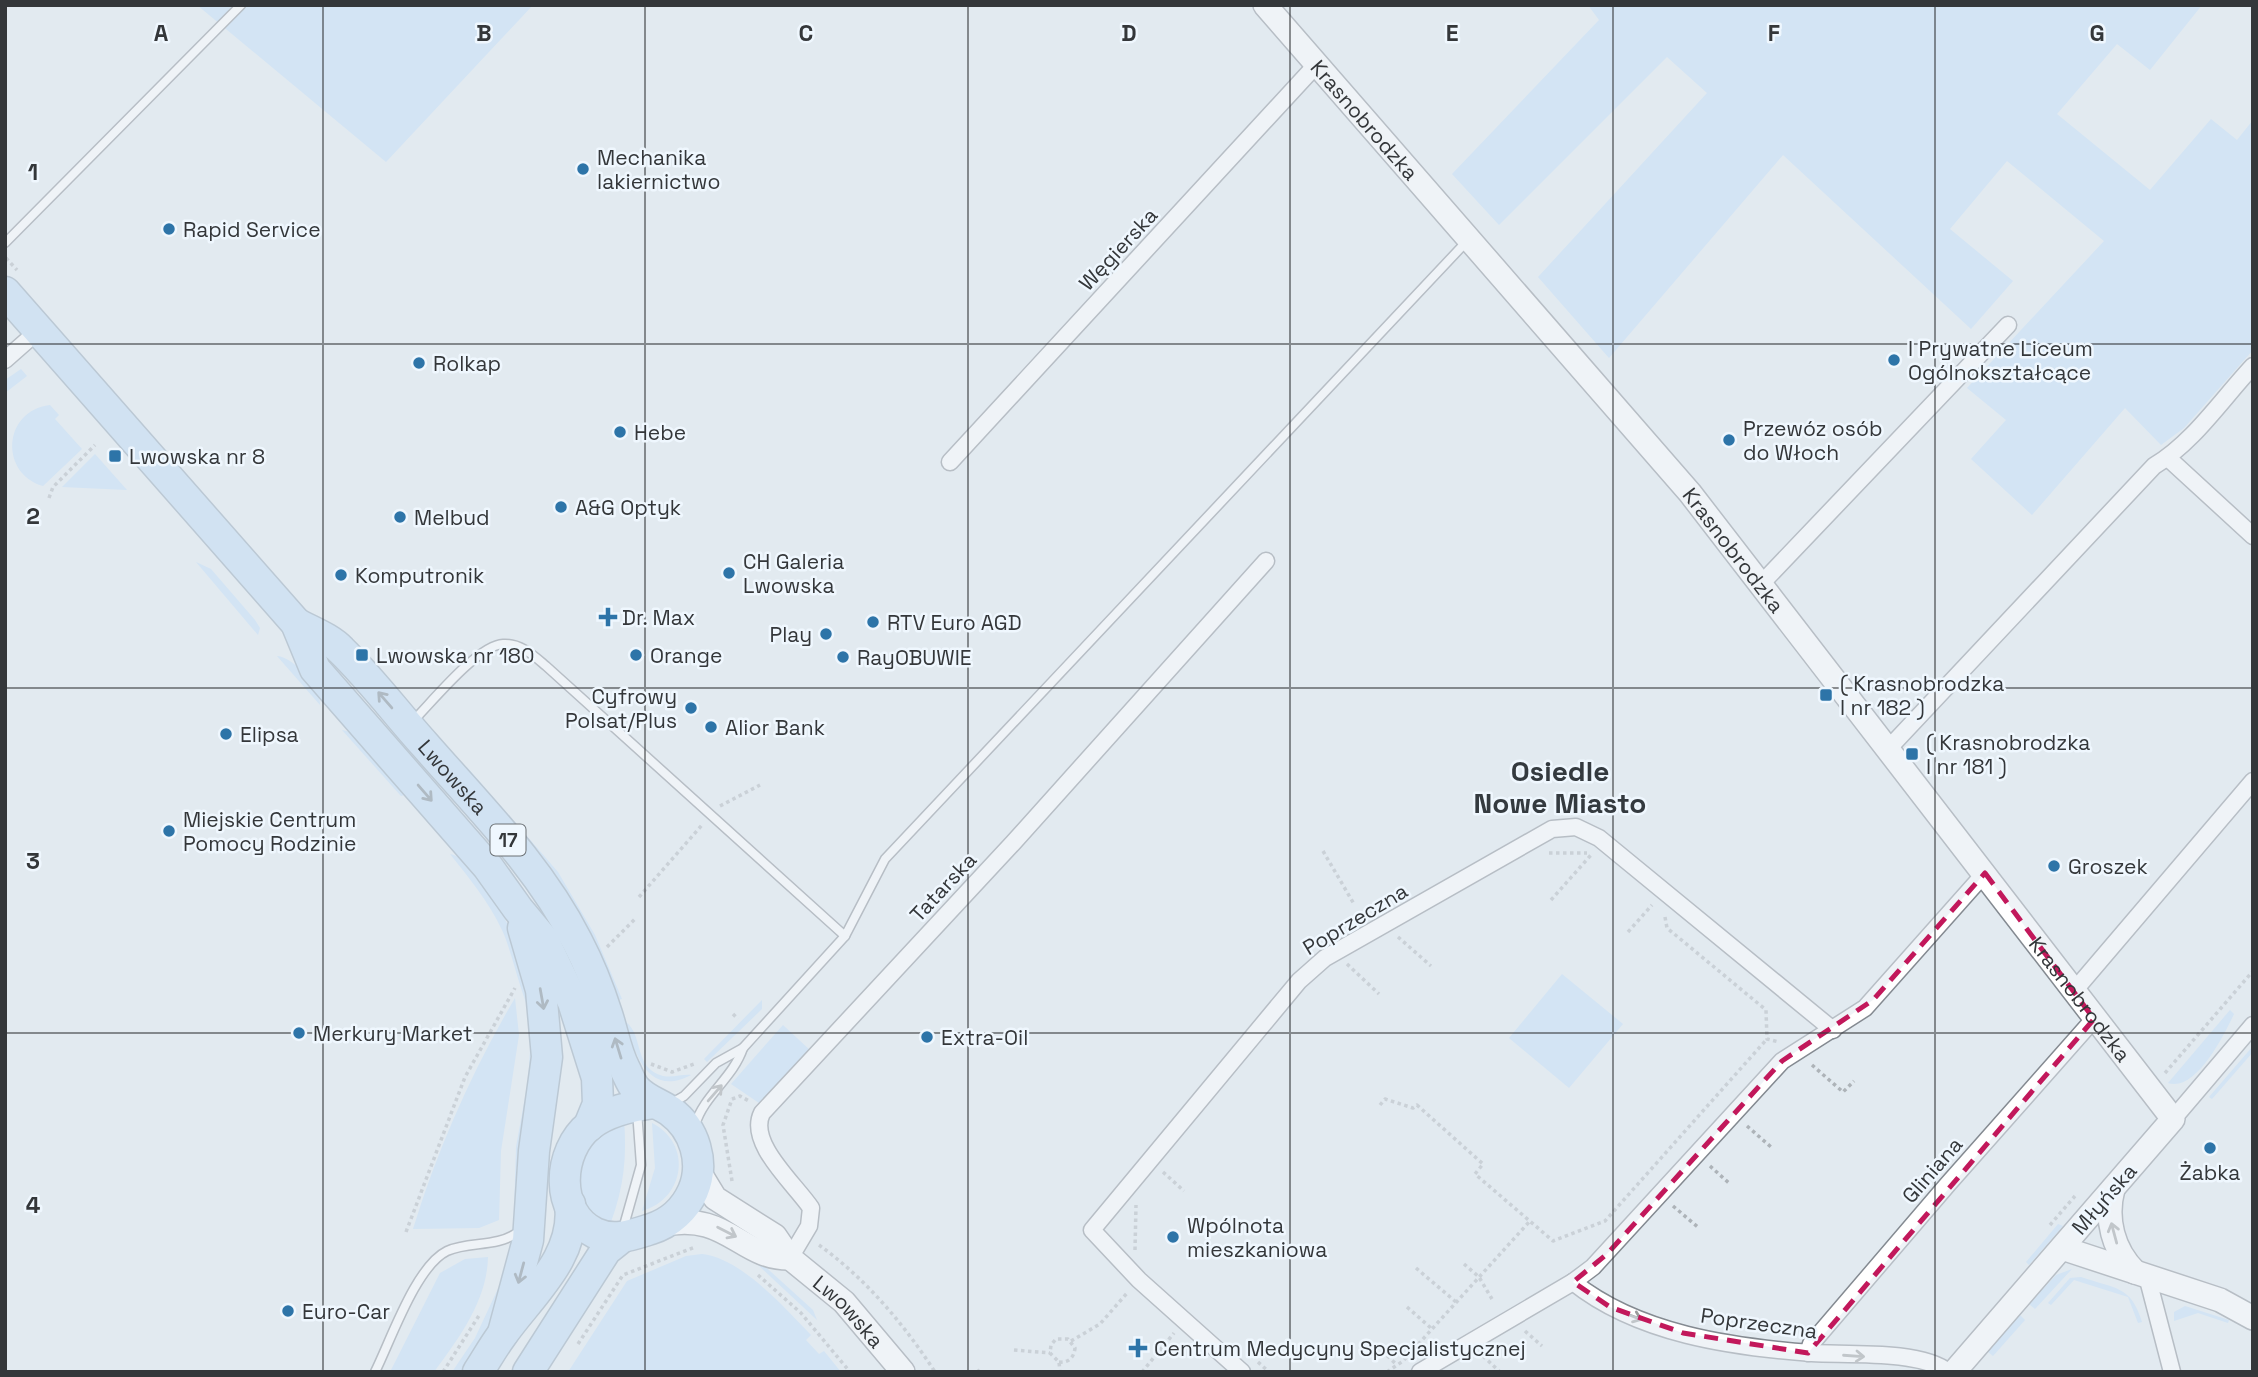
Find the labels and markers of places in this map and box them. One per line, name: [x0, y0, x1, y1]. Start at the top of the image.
place label: Mechanika lakiernictwo: [597, 144, 720, 195]
marker: Mechanika lakiernictwo: [575, 161, 591, 177]
place label: Rapid Service: [183, 216, 321, 243]
marker: Rapid Service: [161, 221, 177, 237]
place label: I Prywatne Liceum Ogólnokształcące: [1908, 335, 2093, 386]
place label: Rolkap: [433, 350, 501, 377]
marker: I Prywatne Liceum Ogólnokształcące: [1886, 352, 1902, 368]
marker: Rolkap: [411, 355, 427, 371]
place label: Przewóz osób do Włoch: [1743, 415, 1882, 466]
place label: Hebe: [634, 419, 686, 446]
marker: Hebe: [612, 424, 628, 440]
marker: Przewóz osób do Włoch: [1721, 432, 1737, 448]
place label: Lwowska nr 8: [129, 443, 265, 470]
marker: Lwowska nr 8: [107, 448, 123, 464]
place label: A&G Optyk: [575, 494, 681, 521]
marker: A&G Optyk: [553, 499, 569, 515]
place label: Melbud: [414, 504, 490, 531]
marker: Melbud: [392, 509, 408, 525]
place label: CH Galeria Lwowska: [743, 548, 844, 599]
place label: Komputronik: [355, 562, 484, 589]
marker: CH Galeria Lwowska: [721, 565, 737, 581]
marker: Komputronik: [333, 567, 349, 583]
place label: Dr. Max: [622, 604, 695, 631]
marker: Dr. Max: [600, 609, 616, 625]
place label: RTV Euro AGD: [887, 609, 1022, 636]
marker: RTV Euro AGD: [865, 614, 881, 630]
place label: Play: [770, 621, 812, 648]
marker: Play: [818, 626, 834, 642]
place label: Lwowska nr 180: [376, 642, 534, 669]
place label: Orange: [650, 642, 722, 669]
place label: RayOBUWIE: [857, 644, 972, 671]
marker: Lwowska nr 180: [354, 647, 370, 663]
marker: Orange: [628, 647, 644, 663]
marker: RayOBUWIE: [835, 649, 851, 665]
place label: ( Krasnobrodzka I nr 182 ): [1840, 670, 2004, 721]
place label: Cyfrowy Polsat/Plus: [565, 683, 677, 734]
marker: ( Krasnobrodzka I nr 182 ): [1818, 687, 1834, 703]
marker: Cyfrowy Polsat/Plus: [683, 700, 699, 716]
place label: Alior Bank: [725, 714, 825, 741]
marker: Alior Bank: [703, 719, 719, 735]
place label: Elipsa: [240, 721, 299, 748]
marker: Elipsa: [218, 726, 234, 742]
place label: ( Krasnobrodzka I nr 181 ): [1926, 729, 2090, 780]
marker: ( Krasnobrodzka I nr 181 ): [1904, 746, 1920, 762]
place label: Miejskie Centrum Pomocy Rodzinie: [183, 806, 356, 857]
marker: Miejskie Centrum Pomocy Rodzinie: [161, 823, 177, 839]
place label: Groszek: [2068, 853, 2148, 880]
marker: Groszek: [2046, 858, 2062, 874]
place label: Merkury Market: [313, 1020, 472, 1047]
place label: Extra-Oil: [941, 1024, 1028, 1051]
marker: Merkury Market: [291, 1025, 307, 1041]
marker: Extra-Oil: [919, 1029, 935, 1045]
marker: Żabka: [2202, 1140, 2218, 1156]
place label: Żabka: [2180, 1159, 2240, 1186]
place label: Wpólnota mieszkaniowa: [1187, 1212, 1327, 1263]
marker: Wpólnota mieszkaniowa: [1165, 1229, 1181, 1245]
place label: Euro-Car: [302, 1298, 390, 1325]
marker: Euro-Car: [280, 1303, 296, 1319]
place label: Centrum Medycyny Specjalistycznej: [1154, 1335, 1526, 1362]
marker: Centrum Medycyny Specjalistycznej: [1128, 1338, 1148, 1358]

